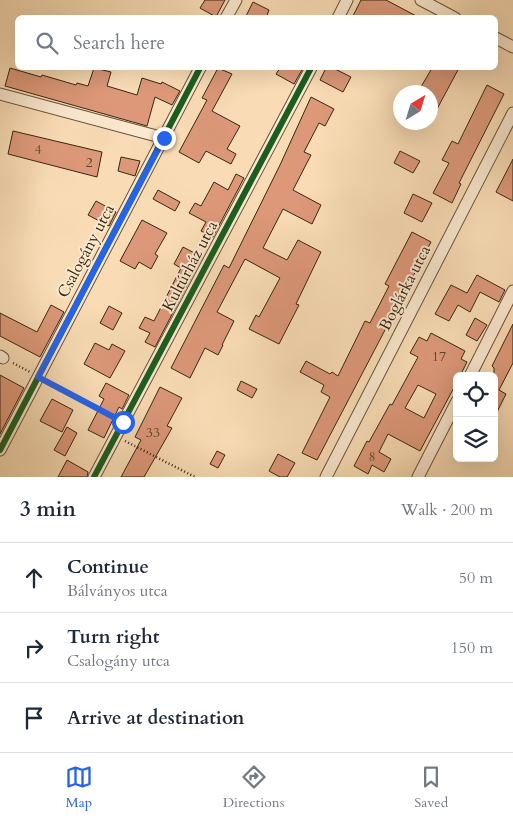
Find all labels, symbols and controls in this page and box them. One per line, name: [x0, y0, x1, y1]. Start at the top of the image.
search box: [15, 15, 498, 70]
icon: search: [33, 29, 61, 57]
text: Search here: [73, 30, 165, 56]
north arrow: [393, 85, 438, 130]
route end: [153, 127, 176, 150]
house number: 4: [34, 140, 42, 159]
house number: 2: [85, 153, 93, 172]
street label: Csalogány utca: [52, 200, 120, 302]
street label: Kultúrház utca: [157, 217, 223, 315]
street label: Boglárka utca: [374, 241, 436, 334]
house number: 17: [432, 347, 446, 366]
map controls: [453, 372, 498, 462]
button: locate: [453, 372, 498, 417]
route start: [112, 411, 135, 434]
button: layers: [453, 417, 498, 462]
house number: 33: [146, 423, 160, 442]
house number: 8: [368, 447, 376, 466]
text: 3 min: [20, 495, 76, 524]
text: Walk · 200 m: [401, 499, 493, 521]
text: Continue: [67, 554, 149, 580]
icon: ahead: [20, 564, 48, 592]
text: 50 m: [459, 567, 493, 589]
text: Bálványos utca: [67, 580, 168, 602]
text: Turn right: [67, 624, 159, 650]
icon: right: [20, 634, 48, 662]
text: 150 m: [451, 637, 493, 659]
text: Csalogány utca: [67, 650, 170, 672]
icon: arrive: [20, 704, 48, 732]
text: Arrive at destination: [67, 705, 244, 731]
tab: Map: [65, 763, 93, 812]
tab: Directions: [223, 763, 284, 812]
tab: Saved: [414, 763, 448, 812]

